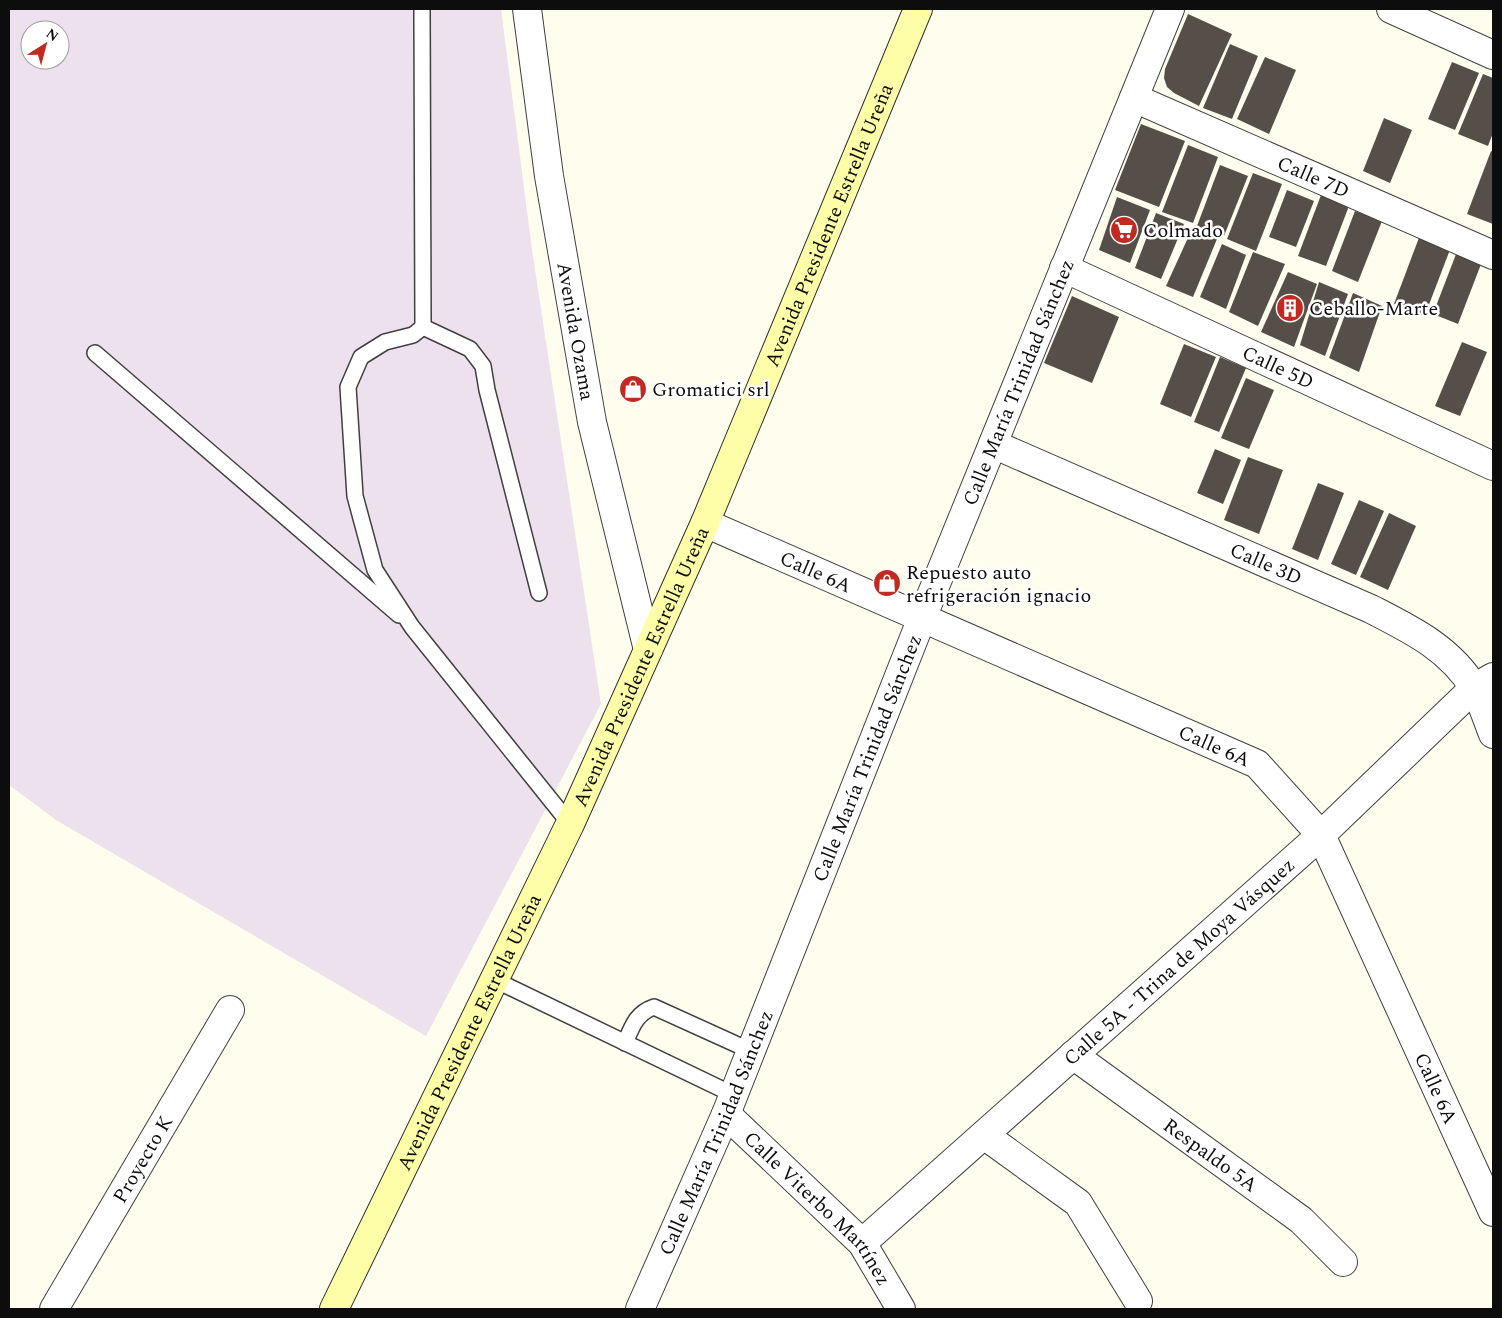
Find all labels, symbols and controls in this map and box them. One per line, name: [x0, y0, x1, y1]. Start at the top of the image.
north arrow: [20, 20, 70, 70]
text: N: [42, 23, 63, 47]
street label: Avenida Presidente Estrella Ureña: [757, 79, 902, 372]
street label: Calle 7D: [1272, 148, 1354, 206]
supermarket icon: Colmado: [1109, 215, 1139, 245]
place label: Colmado: [1143, 216, 1223, 246]
street label: Calle María Trinidad Sánchez: [955, 255, 1083, 510]
street label: Avenida Ozama: [548, 260, 602, 403]
building icon: Ceballo-Marte: [1275, 293, 1305, 323]
place label: Ceballo-Marte: [1309, 294, 1438, 324]
street label: Calle 5D: [1237, 338, 1319, 397]
shop icon: Gromatici srl: [618, 374, 648, 404]
place label: Gromatici srl: [652, 375, 770, 405]
street label: Avenida Presidente Estrella Ureña: [566, 522, 718, 812]
street label: Calle 3D: [1225, 535, 1307, 593]
street label: Calle 6A: [775, 543, 856, 601]
place label: Repuesto auto refrigeración ignacio: [906, 558, 1091, 611]
shop icon: Repuesto auto refrigeración ignacio: [872, 568, 902, 598]
street label: Calle María Trinidad Sánchez: [805, 630, 930, 886]
street label: Calle 6A: [1173, 717, 1255, 775]
street label: Calle 5A - Trina de Moya Vásquez: [1057, 851, 1302, 1073]
street label: Avenida Presidente Estrella Ureña: [390, 889, 550, 1176]
street label: Calle María Trinidad Sánchez: [651, 1006, 782, 1260]
street label: Calle 6A: [1406, 1048, 1465, 1129]
street label: Proyecto K: [105, 1109, 181, 1209]
street label: Respaldo 5A: [1157, 1111, 1264, 1200]
street label: Calle Viterbo Martínez: [736, 1124, 898, 1292]

